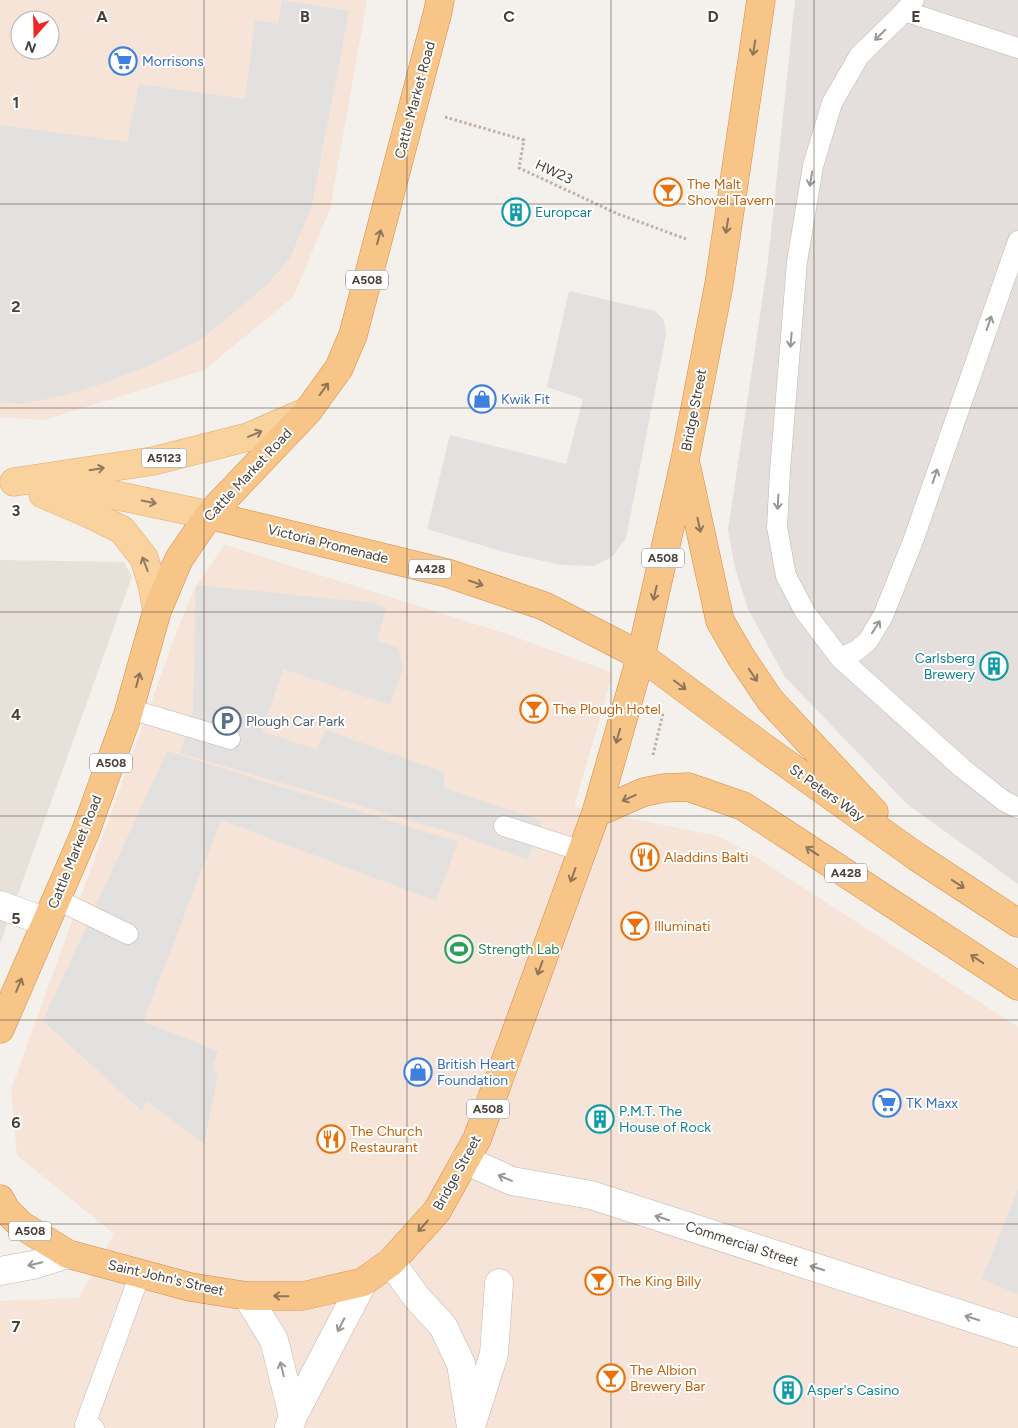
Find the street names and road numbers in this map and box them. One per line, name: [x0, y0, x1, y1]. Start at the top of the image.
street label: Cattle Market Road: [391, 39, 439, 161]
street label: HW23: [533, 156, 575, 188]
road number: A508: [346, 270, 388, 290]
street label: Bridge Street: [678, 368, 710, 452]
street label: Cattle Market Road: [201, 425, 295, 525]
road number: A5123: [142, 448, 186, 468]
street label: Victoria Promenade: [266, 521, 390, 567]
road number: A508: [642, 548, 684, 568]
road number: A428: [409, 560, 451, 578]
road number: A508: [90, 754, 132, 772]
street label: St Peters Way: [786, 761, 868, 826]
street label: Cattle Market Road: [44, 793, 106, 911]
road number: A428: [825, 864, 867, 882]
road number: A508: [467, 1100, 509, 1118]
street label: Bridge Street: [429, 1132, 485, 1214]
street label: Commercial Street: [683, 1218, 801, 1270]
road number: A508: [9, 1222, 51, 1240]
street label: Saint John's Street: [106, 1256, 226, 1300]

